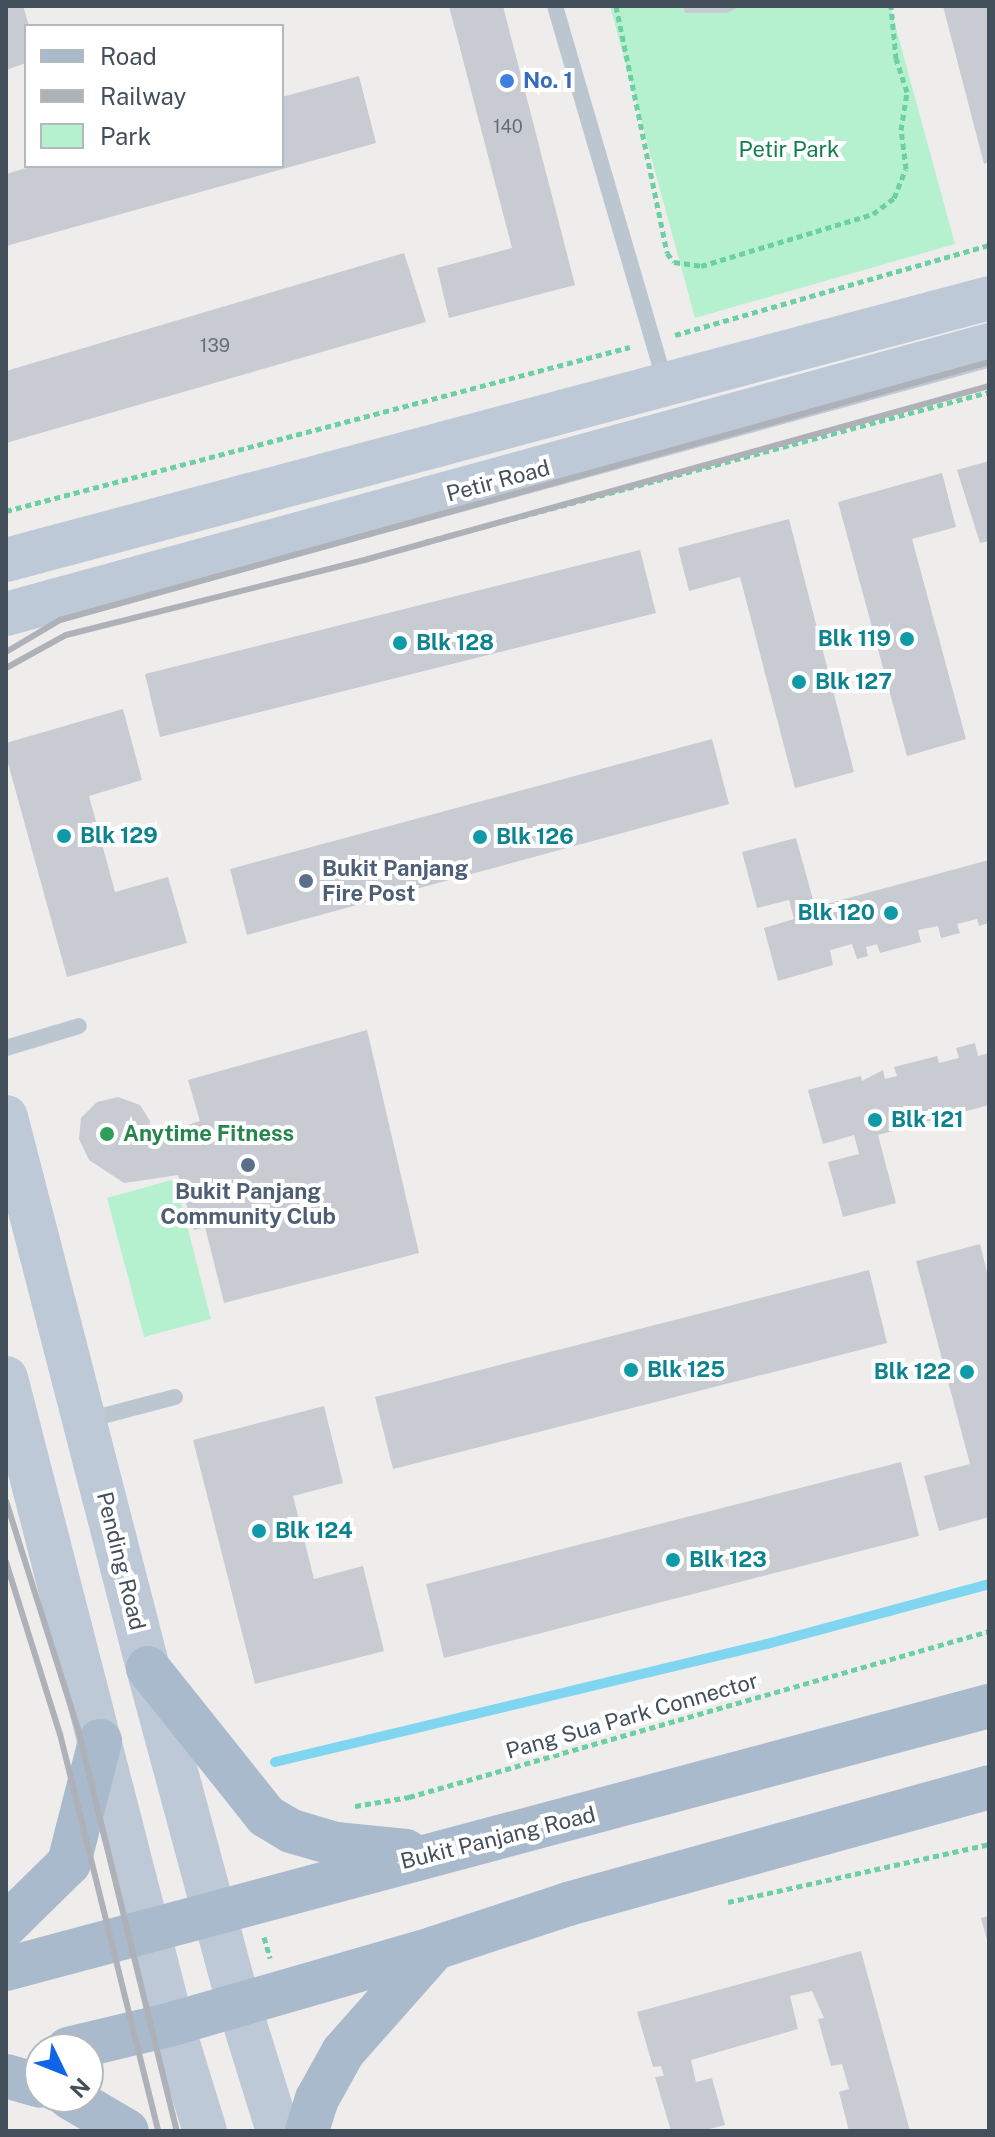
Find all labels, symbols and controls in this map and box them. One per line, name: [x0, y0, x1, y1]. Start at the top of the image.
legend: [24, 24, 284, 168]
text: Road: [100, 42, 157, 70]
place label: No. 1: [523, 68, 573, 94]
marker: No. 1: [498, 72, 516, 90]
text: Railway: [100, 82, 186, 110]
house number: 140: [493, 116, 523, 138]
text: Park: [100, 122, 151, 150]
park label: Petir Park: [739, 137, 839, 163]
house number: 139: [200, 335, 230, 357]
street label: Petir Road: [443, 455, 553, 507]
place label: Blk 119: [818, 626, 891, 652]
place label: Blk 128: [416, 630, 494, 656]
marker: Blk 119: [898, 630, 916, 648]
marker: Blk 128: [391, 634, 409, 652]
place label: Blk 127: [815, 669, 892, 695]
marker: Blk 127: [790, 673, 808, 691]
place label: Blk 129: [80, 823, 158, 849]
place label: Blk 126: [496, 824, 574, 850]
marker: Blk 129: [55, 827, 73, 845]
marker: Blk 126: [471, 828, 489, 846]
place label: Bukit Panjang Fire Post: [322, 855, 468, 906]
marker: Bukit Panjang Fire Post: [297, 872, 315, 890]
place label: Blk 120: [798, 900, 875, 926]
marker: Blk 120: [882, 904, 900, 922]
place label: Blk 121: [891, 1107, 964, 1133]
marker: Blk 121: [866, 1111, 884, 1129]
place label: Anytime Fitness: [123, 1121, 294, 1147]
marker: Anytime Fitness: [98, 1125, 116, 1143]
marker: Bukit Panjang Community Club: [239, 1156, 257, 1174]
place label: Bukit Panjang Community Club: [160, 1178, 336, 1230]
place label: Blk 125: [647, 1357, 725, 1383]
place label: Blk 122: [874, 1359, 951, 1385]
marker: Blk 125: [622, 1361, 640, 1379]
marker: Blk 122: [958, 1363, 976, 1381]
street label: Pending Road: [91, 1489, 151, 1633]
place label: Blk 124: [275, 1518, 353, 1544]
marker: Blk 124: [250, 1522, 268, 1540]
place label: Blk 123: [689, 1547, 767, 1573]
marker: Blk 123: [664, 1551, 682, 1569]
street label: Pang Sua Park Connector: [503, 1667, 761, 1765]
street label: Bukit Panjang Road: [398, 1801, 598, 1875]
north arrow: [24, 2033, 104, 2113]
text: N: [65, 2073, 95, 2103]

